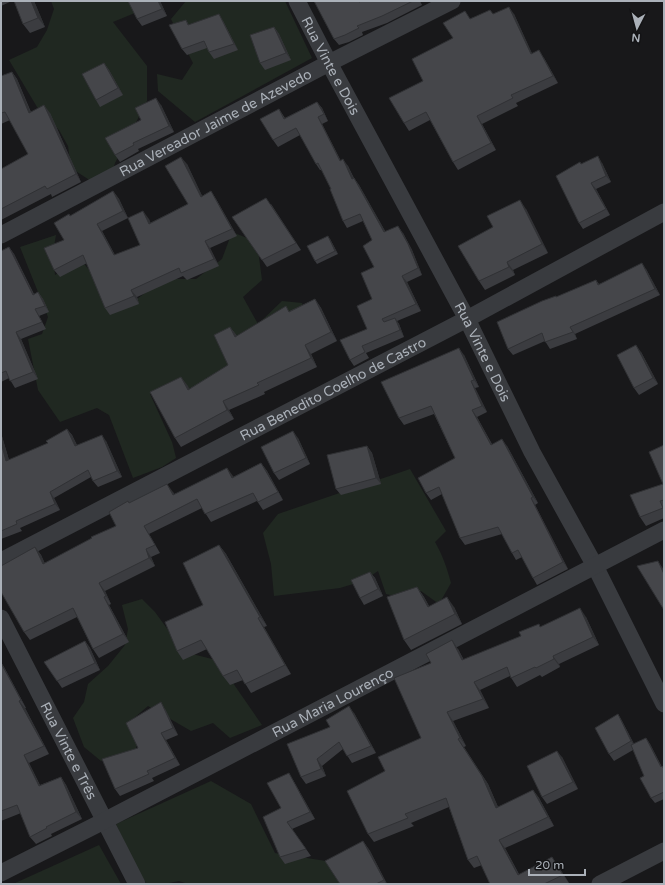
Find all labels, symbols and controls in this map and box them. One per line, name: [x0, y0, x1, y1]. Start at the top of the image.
north arrow: [617, 8, 657, 48]
street label: Rua Vinte e Dois: [298, 14, 364, 118]
text: N: [631, 31, 641, 44]
street label: Rua Vereador Jaime de Azevedo: [116, 66, 315, 180]
street label: Rua Vinte e Dois: [451, 299, 514, 405]
street label: Rua Benedito Coelho de Castro: [237, 334, 429, 444]
street label: Rua Maria Lourenço: [269, 664, 396, 741]
street label: Rua Vinte e Três: [36, 699, 101, 803]
scale bar: [529, 851, 585, 877]
text: 20 m: [535, 858, 564, 872]

